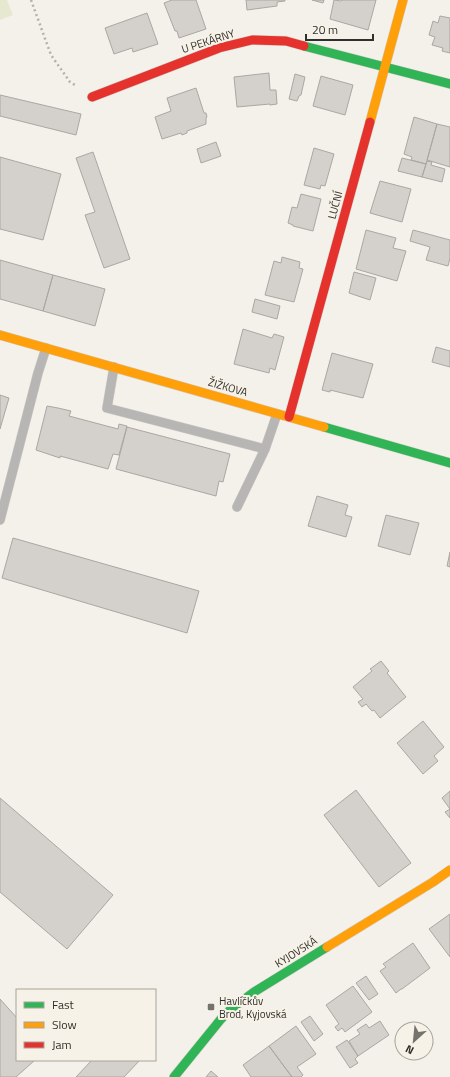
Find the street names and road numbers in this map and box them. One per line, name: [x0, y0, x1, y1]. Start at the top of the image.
street label: U PEKÁRNY: [179, 25, 237, 57]
street label: LUČNÍ: [324, 189, 346, 221]
street label: ŽIŽKOVA: [206, 374, 250, 400]
street label: KYJOVSKÁ: [272, 932, 321, 971]

